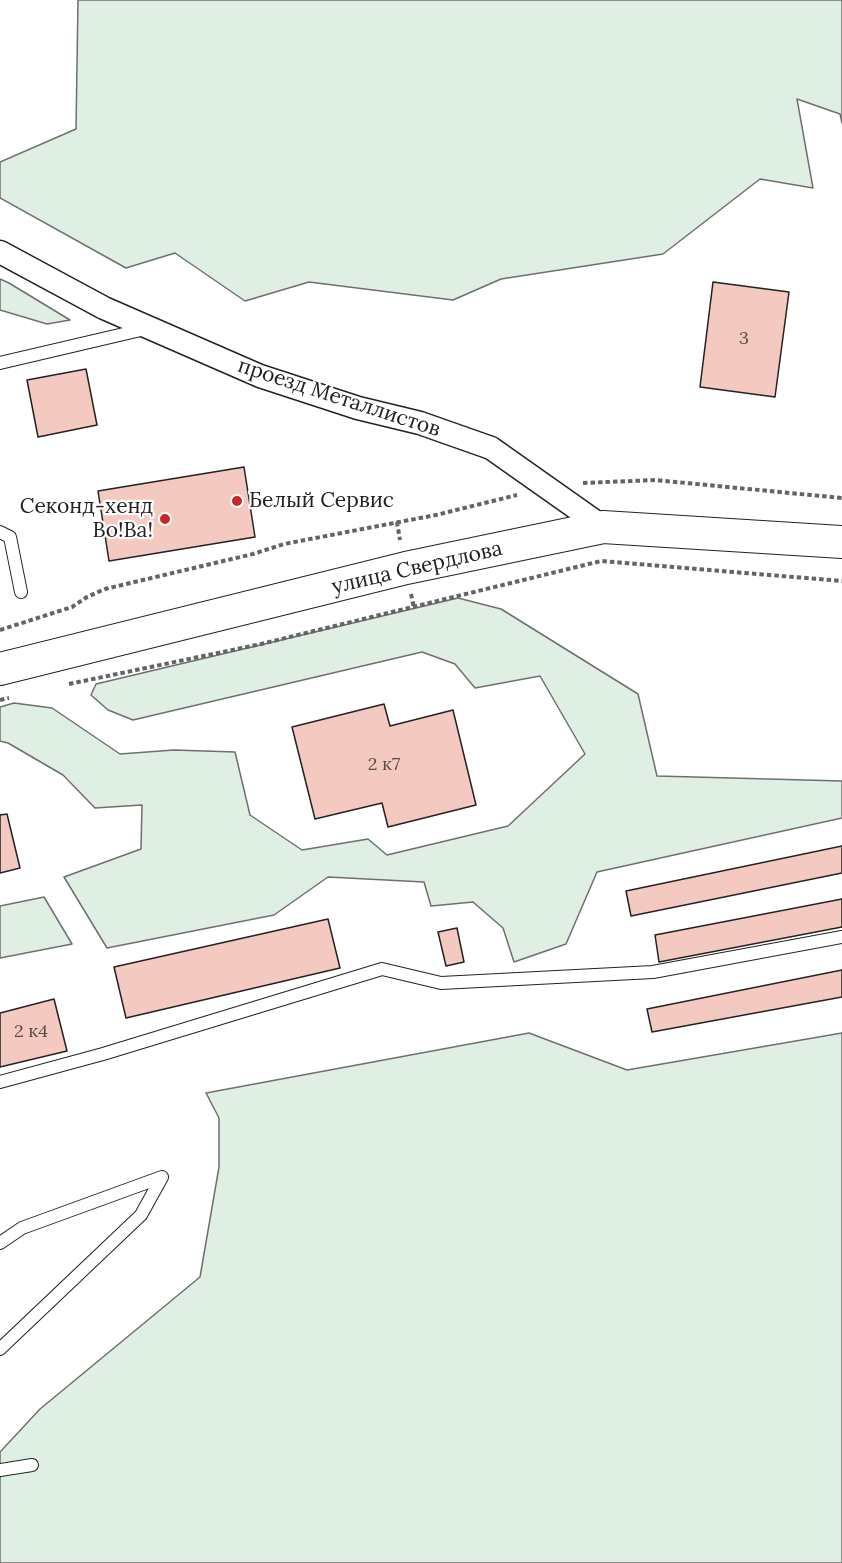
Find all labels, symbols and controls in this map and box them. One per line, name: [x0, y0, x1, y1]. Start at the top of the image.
house number: 3: [739, 328, 749, 350]
street label: проезд Металлистов: [235, 353, 443, 443]
place label: Белый Сервис: [249, 488, 394, 514]
place label: Секонд-хенд Во!Ва!: [20, 494, 153, 544]
marker: Белый Сервис: [230, 494, 244, 508]
marker: Секонд-хенд Во!Ва!: [158, 512, 172, 526]
street label: улица Свердлова: [329, 536, 505, 600]
house number: 2 к7: [368, 754, 400, 776]
house number: 2 к4: [14, 1021, 48, 1043]

